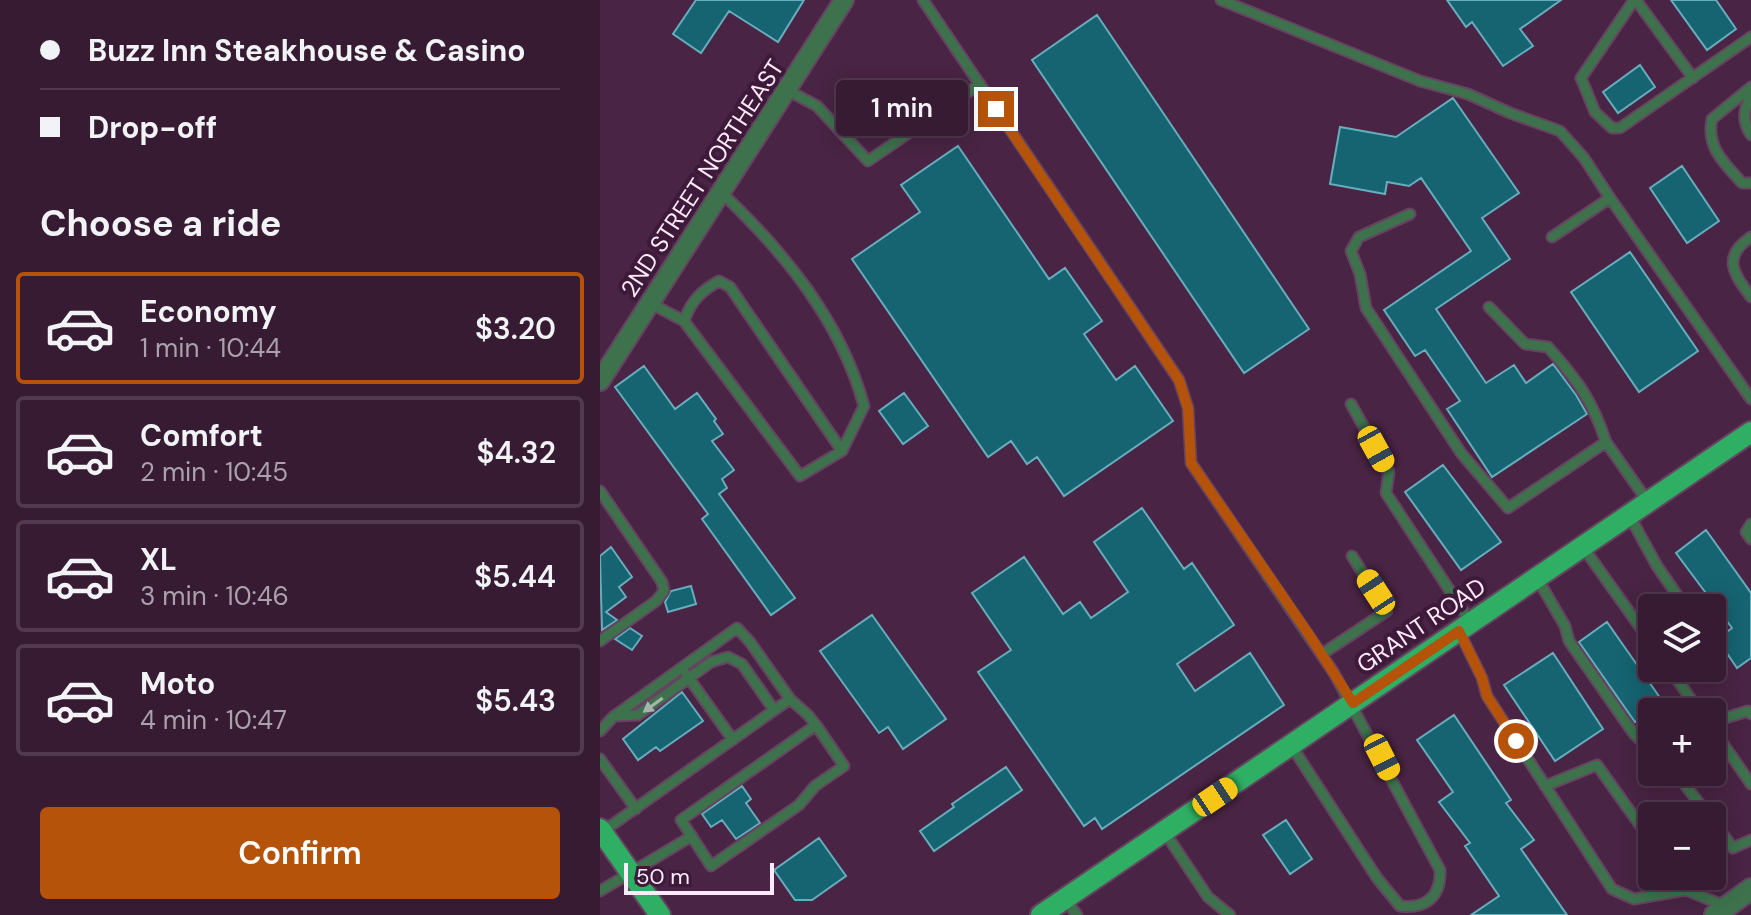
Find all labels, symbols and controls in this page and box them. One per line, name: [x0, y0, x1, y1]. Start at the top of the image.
text: Buzz Inn Steakhouse & Casino: [88, 31, 526, 70]
street label: 2ND STREET NORTHEAST: [614, 53, 790, 303]
callout: 1 min: [836, 81, 968, 137]
text: 1 min: [871, 91, 933, 125]
route end: [978, 91, 1014, 127]
text: Drop-off: [88, 108, 217, 147]
text: Choose a ride: [40, 200, 281, 247]
icon: car: [44, 292, 116, 364]
text: Economy: [140, 292, 277, 331]
text: $3.20: [475, 309, 556, 348]
text: 1 min · 10:44: [140, 331, 281, 365]
icon: car: [44, 416, 116, 488]
text: Comfort: [140, 416, 263, 455]
car: [1354, 422, 1398, 476]
text: $4.32: [477, 433, 556, 472]
text: 2 min · 10:45: [140, 455, 288, 489]
icon: car: [44, 540, 116, 612]
text: XL: [140, 540, 177, 579]
text: $5.44: [474, 557, 556, 596]
car: [1353, 565, 1399, 619]
street label: GRANT ROAD: [1351, 571, 1491, 679]
text: 3 min · 10:46: [140, 579, 289, 613]
map controls: [1638, 594, 1726, 890]
button: layers: [1638, 594, 1726, 682]
icon: car: [44, 664, 116, 736]
text: Moto: [140, 664, 215, 703]
text: $5.43: [475, 681, 556, 720]
one-way arrow: [642, 696, 663, 712]
button: +: [1638, 698, 1726, 786]
text: 4 min · 10:47: [140, 703, 287, 737]
route start: [1498, 723, 1534, 759]
car: [1360, 730, 1404, 784]
car: [1188, 774, 1242, 820]
button: −: [1638, 802, 1726, 890]
button: Confirm: [40, 807, 560, 899]
scale bar: [624, 859, 774, 895]
text: 50 m: [636, 862, 690, 891]

